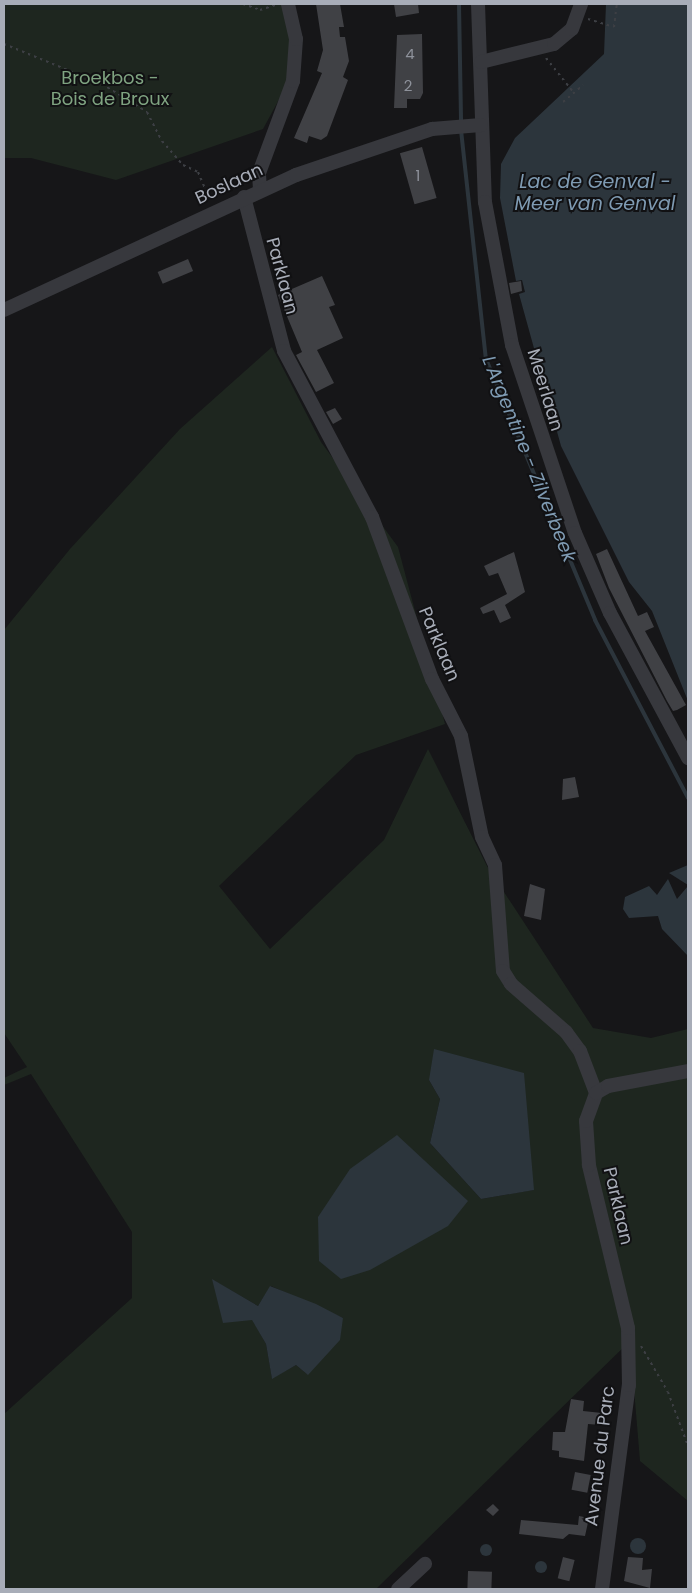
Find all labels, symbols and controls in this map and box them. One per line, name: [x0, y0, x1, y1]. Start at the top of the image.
house number: 4: [405, 45, 415, 63]
park label: Broekbos - Bois de Broux: [51, 68, 169, 110]
house number: 2: [404, 77, 412, 95]
street label: Boslaan: [192, 159, 266, 209]
house number: 1: [416, 167, 420, 185]
water label: Lac de Genval - Meer van Genval: [515, 171, 675, 215]
street label: Parklaan: [261, 235, 303, 317]
street label: Meerlaan: [522, 346, 568, 434]
water label: L'Argentine - Zilverbeek: [477, 352, 581, 566]
street label: Parklaan: [414, 603, 464, 685]
street label: Parklaan: [599, 1165, 637, 1247]
street label: Avenue du Parc: [581, 1385, 619, 1527]

